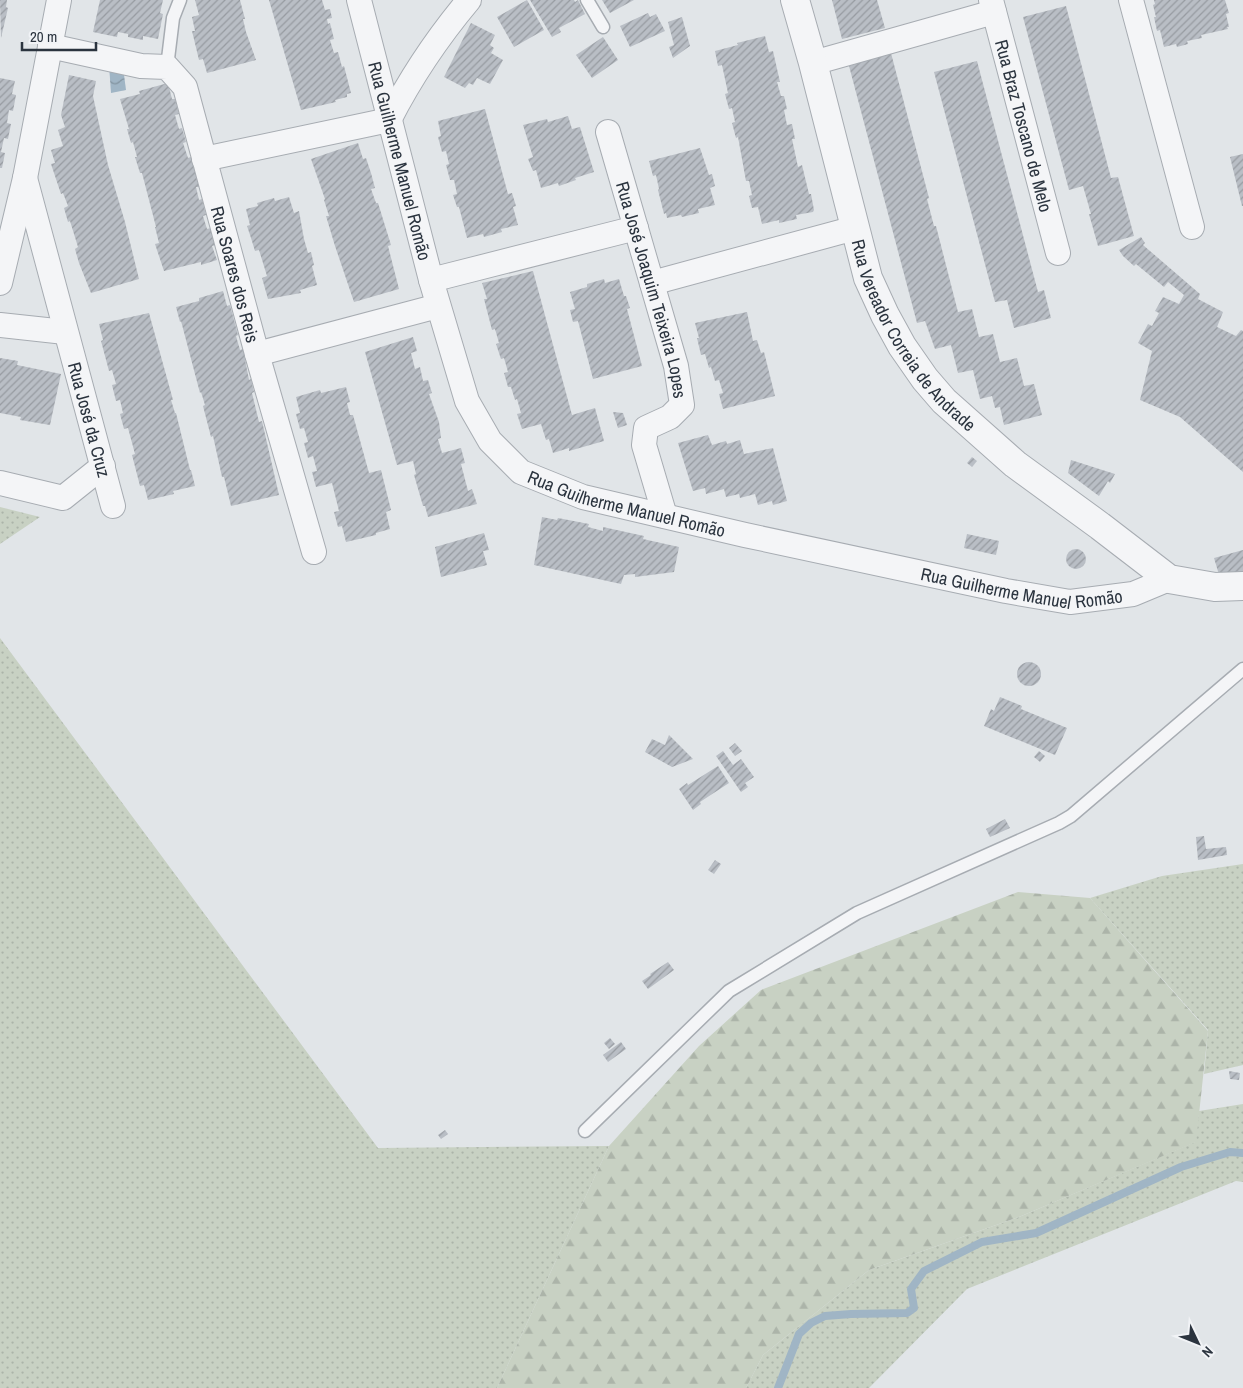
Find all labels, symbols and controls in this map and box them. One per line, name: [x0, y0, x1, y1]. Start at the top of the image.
scale bar: [22, 20, 96, 52]
text: 20 m: [30, 26, 57, 47]
street label: Rua Braz Toscano de Melo: [990, 37, 1059, 215]
street label: Rua Guilherme Manuel Romão: [363, 59, 438, 263]
street label: Rua José Joaquim Teixeira Lopes: [611, 178, 693, 400]
street label: Rua Soares dos Reis: [205, 203, 266, 345]
street label: Rua Vereador Correia de Andrade: [846, 237, 982, 436]
street label: Rua José da Cruz: [62, 359, 117, 480]
street label: Rua Guilherme Manuel Romão: [524, 464, 728, 543]
street label: Rua Guilherme Manuel Romão: [919, 561, 1124, 614]
north arrow: [1173, 1318, 1223, 1368]
text: N: [1198, 1343, 1217, 1361]

